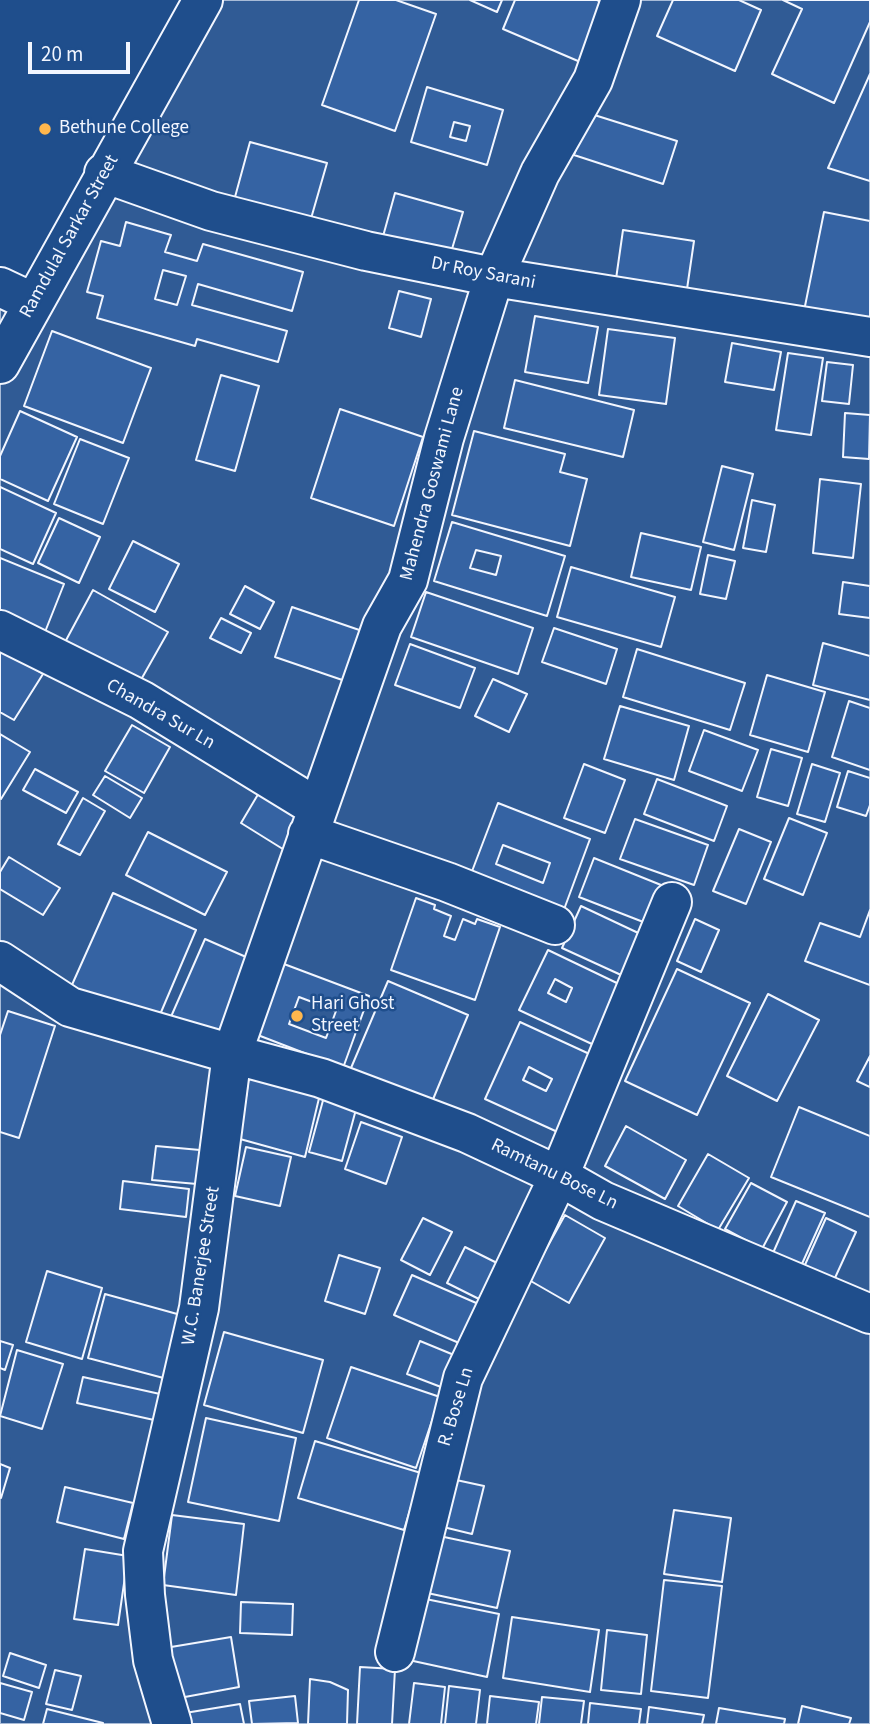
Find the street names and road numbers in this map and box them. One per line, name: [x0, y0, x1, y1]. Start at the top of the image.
street label: Ramdulal Sarkar Street: [16, 151, 124, 323]
street label: Dr Roy Sarani: [429, 253, 537, 295]
street label: Mahendra Goswami Lane: [396, 385, 470, 583]
street label: Chandra Sur Ln: [102, 675, 218, 755]
street label: Ramtanu Bose Ln: [487, 1134, 621, 1216]
street label: W.C. Banerjee Street: [178, 1185, 226, 1347]
street label: R. Bose Ln: [434, 1365, 480, 1449]

